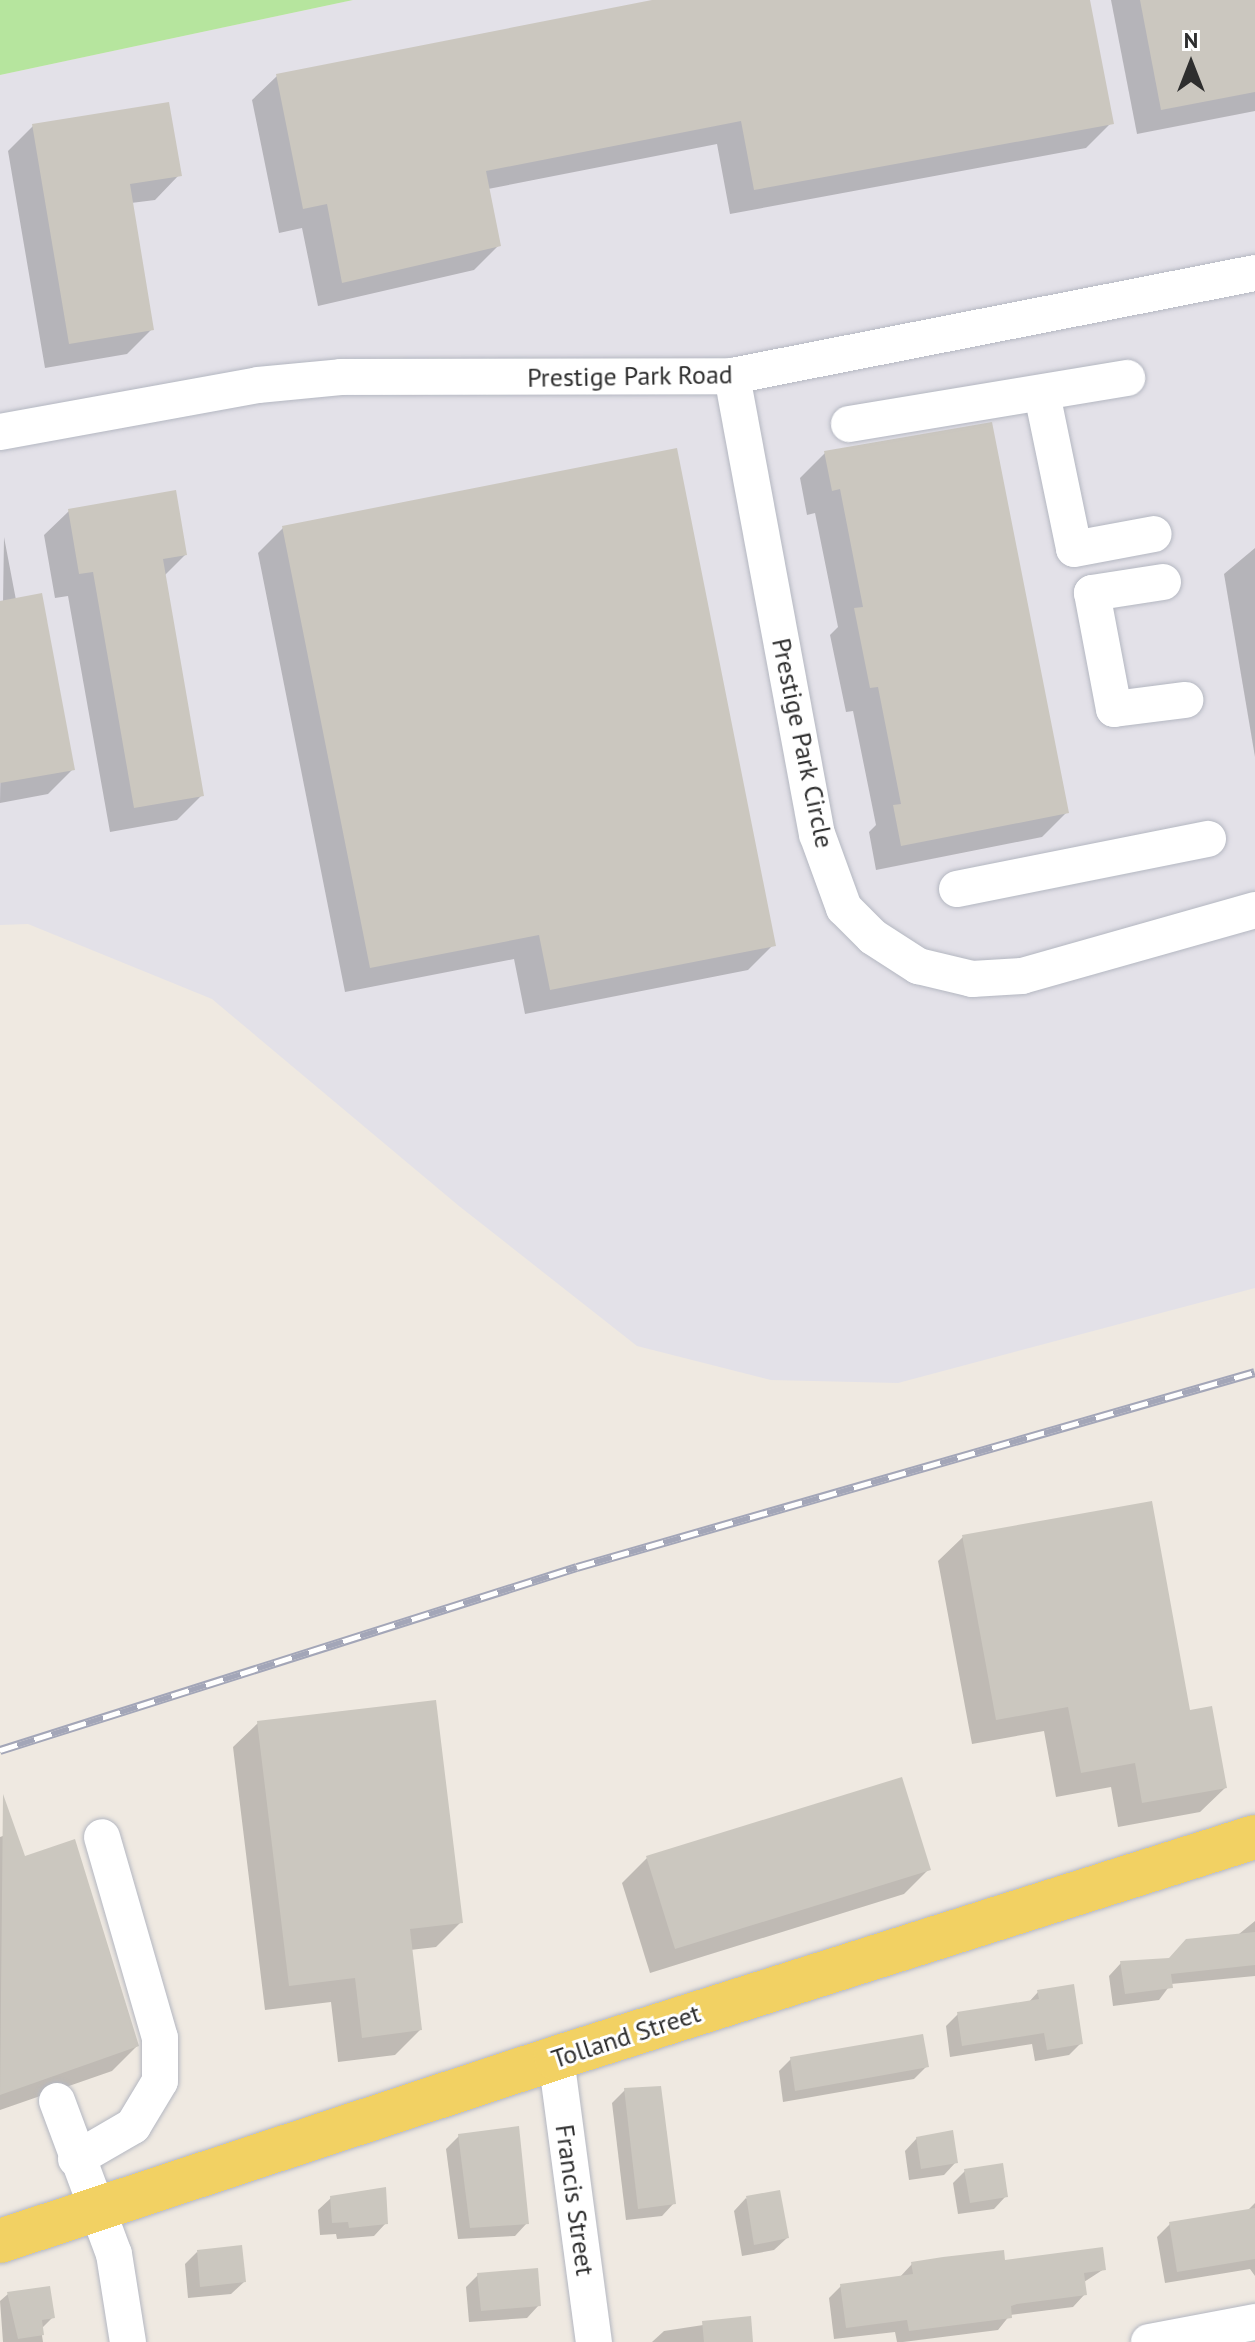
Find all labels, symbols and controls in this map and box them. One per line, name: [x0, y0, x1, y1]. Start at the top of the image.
north arrow: [1151, 24, 1231, 104]
text: N: [1184, 26, 1198, 54]
street label: Prestige Park Road: [527, 359, 733, 393]
street label: Prestige Park Circle: [765, 635, 841, 851]
street label: Tolland Street: [548, 1997, 704, 2075]
street label: Francis Street: [549, 2122, 601, 2278]

